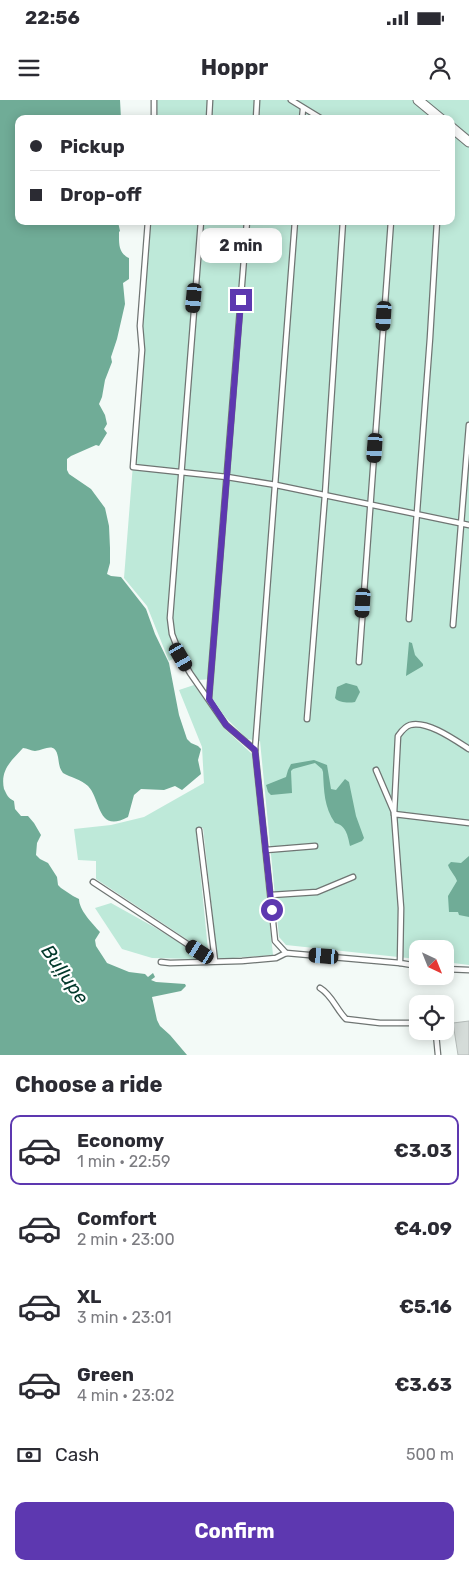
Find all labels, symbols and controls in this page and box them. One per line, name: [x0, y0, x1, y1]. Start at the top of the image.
text: 22:56: [25, 6, 80, 29]
icon: menu: [15, 54, 43, 82]
text: Hoppr: [201, 54, 268, 81]
icon: person: [426, 54, 454, 82]
text: Pickup: [60, 135, 125, 158]
text: Drop-off: [60, 183, 142, 206]
callout: 2 min: [200, 228, 282, 262]
text: 2 min: [219, 236, 263, 255]
car: [185, 282, 202, 314]
route end: [230, 289, 252, 311]
car: [375, 301, 392, 331]
car: [366, 433, 383, 463]
car: [354, 588, 371, 618]
car: [167, 640, 194, 674]
route start: [261, 899, 283, 921]
car: [183, 938, 216, 966]
water label: Buļļupe: [36, 940, 94, 1008]
north arrow: [409, 940, 454, 985]
map controls: [409, 940, 454, 1040]
car: [308, 947, 339, 965]
button: locate: [409, 995, 454, 1040]
text: Choose a ride: [15, 1071, 162, 1098]
icon: car: [17, 1128, 62, 1173]
text: Economy: [77, 1129, 164, 1152]
text: €3.03: [394, 1139, 452, 1162]
text: 1 min · 22:59: [77, 1152, 171, 1171]
icon: car: [17, 1206, 62, 1251]
text: Comfort: [77, 1207, 157, 1230]
text: €4.09: [394, 1217, 452, 1240]
text: 2 min · 23:00: [77, 1230, 175, 1249]
icon: car: [17, 1284, 62, 1329]
text: XL: [77, 1285, 101, 1308]
text: €5.16: [399, 1295, 452, 1318]
text: 3 min · 23:01: [77, 1308, 172, 1327]
icon: car: [17, 1362, 62, 1407]
text: Green: [77, 1363, 134, 1386]
text: €3.63: [394, 1373, 452, 1396]
text: 4 min · 23:02: [77, 1386, 174, 1405]
icon: cash: [15, 1441, 43, 1469]
text: Cash: [55, 1443, 99, 1466]
text: 500 m: [406, 1445, 454, 1464]
button: Confirm: [15, 1502, 454, 1560]

